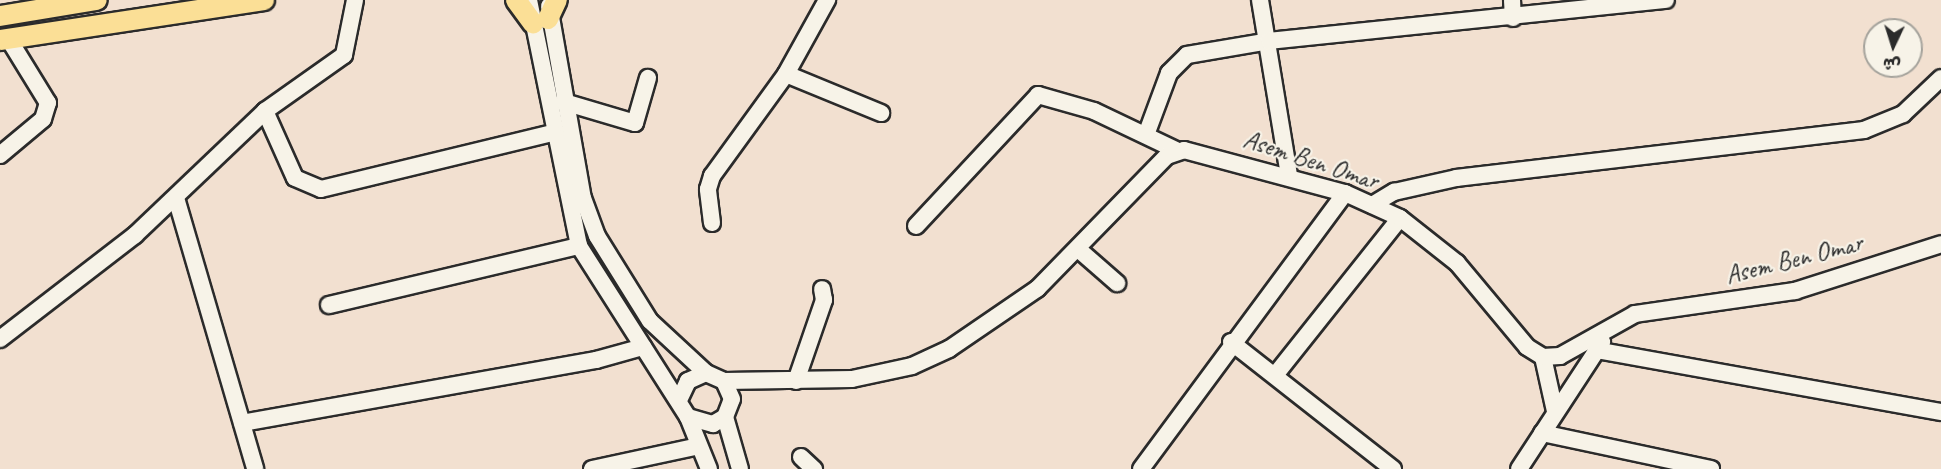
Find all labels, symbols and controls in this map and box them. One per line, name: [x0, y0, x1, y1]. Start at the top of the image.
north arrow: [1863, 18, 1923, 78]
text: ش: [1882, 53, 1901, 75]
street label: Asem Ben Omar: [1239, 123, 1383, 197]
street label: Asem Ben Omar: [1722, 227, 1866, 291]

